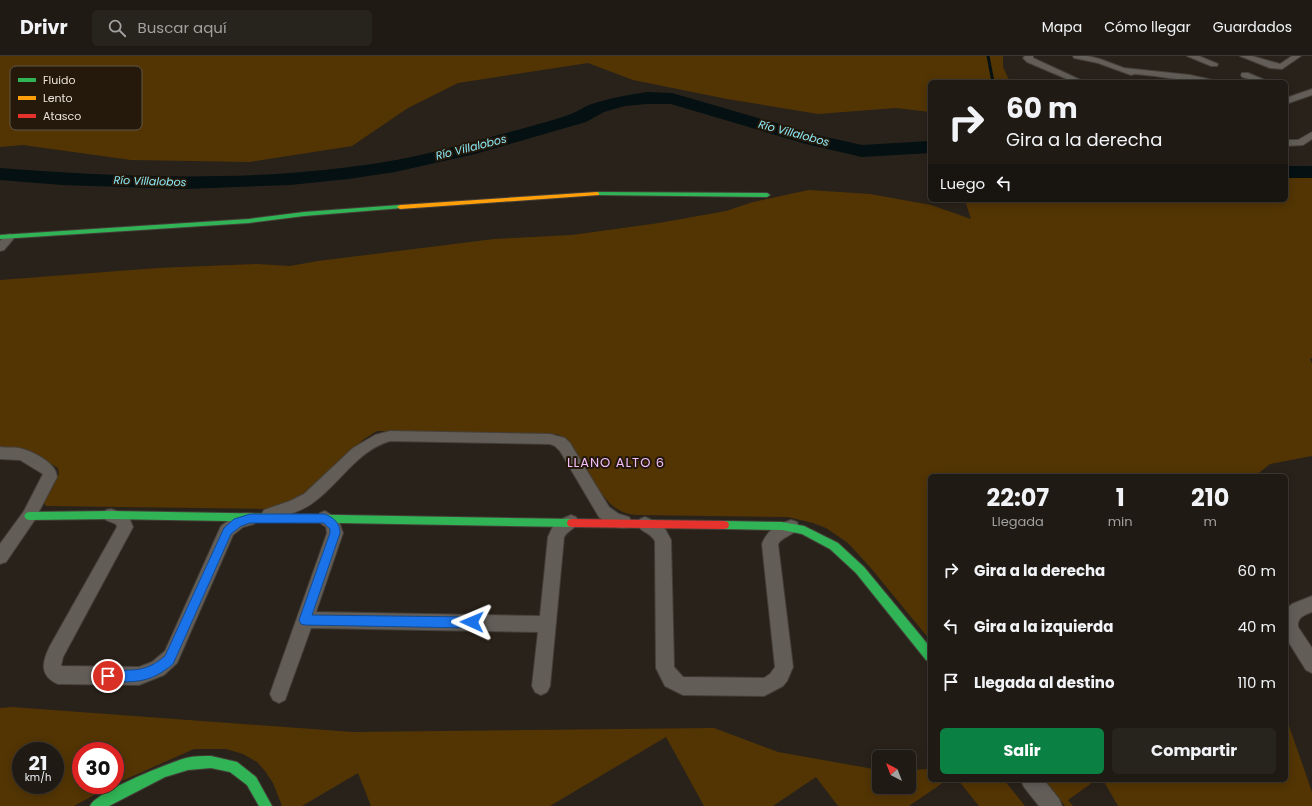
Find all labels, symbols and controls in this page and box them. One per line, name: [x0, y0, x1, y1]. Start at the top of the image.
search box: [92, 10, 372, 46]
text: Drivr: [20, 14, 68, 41]
icon: search: [106, 17, 128, 39]
text: Buscar aquí: [138, 17, 227, 38]
text: Mapa: [1042, 17, 1082, 37]
text: Cómo llegar: [1104, 17, 1191, 37]
text: Guardados: [1213, 17, 1292, 37]
legend: [10, 66, 142, 130]
text: Fluido: [43, 72, 75, 88]
text: 60 m: [1006, 89, 1078, 128]
text: Lento: [43, 90, 73, 106]
icon: right: [940, 96, 992, 148]
text: Atasco: [43, 108, 81, 124]
water label: Río Villalobos: [757, 116, 831, 150]
text: Gira a la derecha: [1006, 127, 1162, 152]
water label: Río Villalobos: [434, 130, 508, 164]
water label: Río Villalobos: [113, 172, 187, 190]
icon: left: [993, 172, 1015, 194]
text: Luego: [940, 173, 985, 194]
district label: LLANO ALTO 6: [567, 453, 665, 472]
text: 22:07: [986, 481, 1049, 514]
text: 1: [1116, 481, 1125, 514]
text: 210: [1191, 481, 1229, 514]
text: Llegada: [992, 512, 1044, 531]
text: min: [1108, 512, 1133, 531]
text: m: [1204, 512, 1217, 531]
icon: right: [940, 559, 962, 581]
text: Gira a la derecha: [974, 560, 1105, 581]
text: 60 m: [1238, 560, 1276, 581]
position arrow: [451, 601, 493, 643]
icon: left: [940, 615, 962, 637]
text: Gira a la izquierda: [974, 616, 1113, 637]
text: 40 m: [1238, 616, 1276, 637]
pin: [91, 659, 125, 693]
icon: arrive: [97, 665, 119, 687]
icon: arrive: [940, 671, 962, 693]
text: Llegada al destino: [974, 672, 1115, 693]
text: 110 m: [1238, 672, 1276, 693]
button: Salir: [940, 728, 1104, 774]
button: Compartir: [1112, 728, 1276, 774]
speed limit sign: 30: [72, 742, 124, 794]
text: 21: [29, 749, 47, 777]
north arrow: [872, 750, 916, 794]
map controls: [872, 750, 916, 794]
text: km/h: [25, 770, 51, 785]

